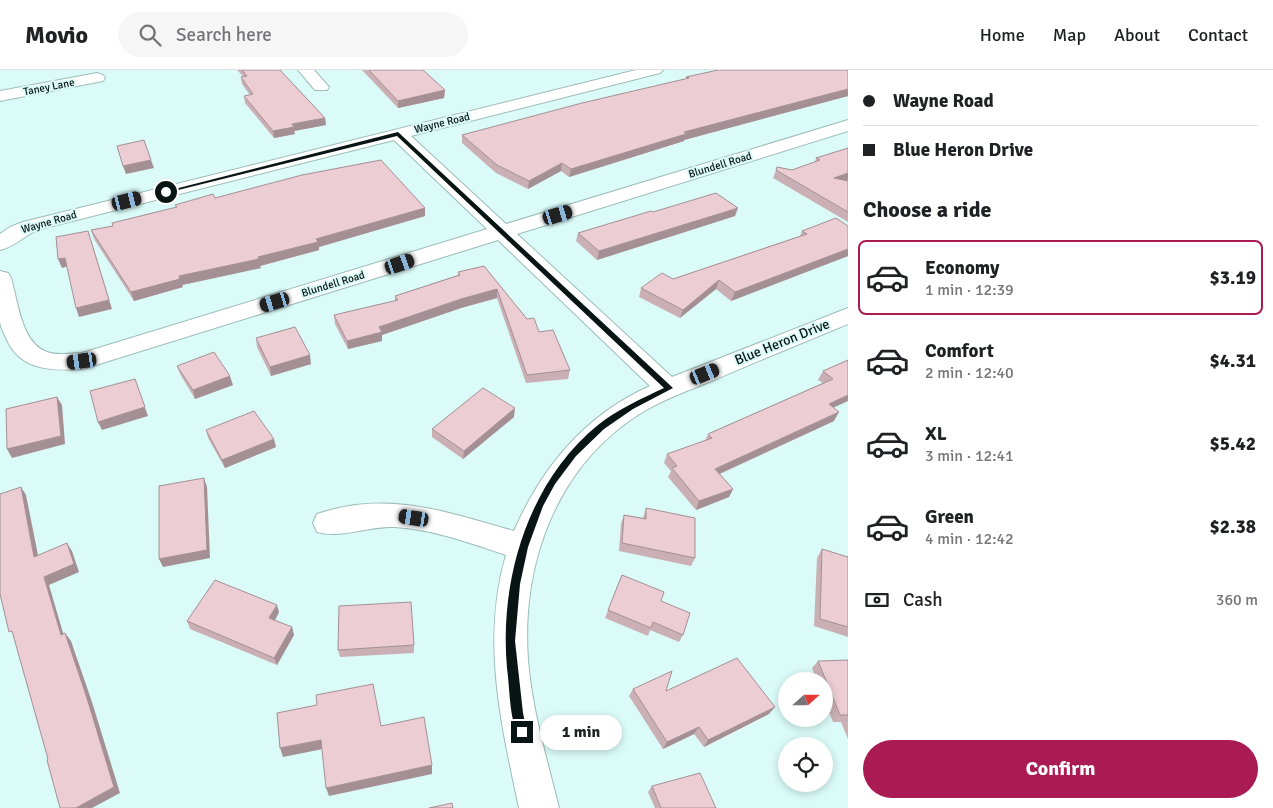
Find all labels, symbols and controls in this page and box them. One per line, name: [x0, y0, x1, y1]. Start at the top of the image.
search box: [118, 12, 468, 57]
text: Movio: [25, 20, 88, 50]
icon: search: [136, 21, 164, 49]
text: Search here: [176, 23, 272, 47]
text: Home: [980, 24, 1025, 46]
text: Map: [1053, 24, 1086, 46]
text: About: [1114, 24, 1160, 46]
text: Contact: [1188, 24, 1248, 46]
street label: Taney Lane: [22, 76, 76, 98]
text: Wayne Road: [893, 89, 994, 113]
street label: Wayne Road: [413, 110, 471, 136]
text: Blue Heron Drive: [893, 138, 1033, 162]
street label: Blundell Road: [687, 149, 753, 181]
route start: [155, 181, 177, 203]
car: [110, 190, 143, 212]
text: Choose a ride: [863, 196, 991, 223]
car: [541, 203, 574, 227]
street label: Wayne Road: [20, 208, 78, 236]
car: [383, 252, 416, 276]
icon: car: [865, 255, 910, 300]
text: Economy: [925, 256, 999, 280]
text: $3.19: [1210, 266, 1256, 290]
street label: Blundell Road: [300, 268, 366, 300]
text: 1 min · 12:39: [925, 280, 1014, 300]
car: [258, 290, 291, 314]
street label: Blue Heron Drive: [732, 315, 832, 369]
icon: car: [865, 338, 910, 383]
text: Comfort: [925, 339, 994, 363]
text: $4.31: [1210, 349, 1256, 373]
car: [66, 351, 97, 371]
car: [688, 361, 721, 387]
text: 2 min · 12:40: [925, 363, 1014, 383]
icon: car: [865, 421, 910, 466]
text: XL: [925, 422, 947, 446]
text: $5.42: [1210, 432, 1256, 456]
text: 3 min · 12:41: [925, 446, 1014, 466]
icon: car: [865, 504, 910, 549]
text: Green: [925, 505, 974, 529]
car: [398, 508, 429, 528]
text: $2.38: [1210, 515, 1256, 539]
text: 4 min · 12:42: [925, 529, 1014, 549]
icon: cash: [863, 586, 891, 614]
text: Cash: [903, 588, 943, 612]
text: 360 m: [1216, 590, 1258, 610]
north arrow: [778, 672, 832, 728]
map controls: [778, 672, 833, 792]
callout: 1 min: [540, 714, 622, 750]
route end: [511, 721, 533, 743]
text: 1 min: [562, 722, 600, 742]
button: locate: [778, 737, 833, 792]
button: Confirm: [863, 740, 1258, 798]

